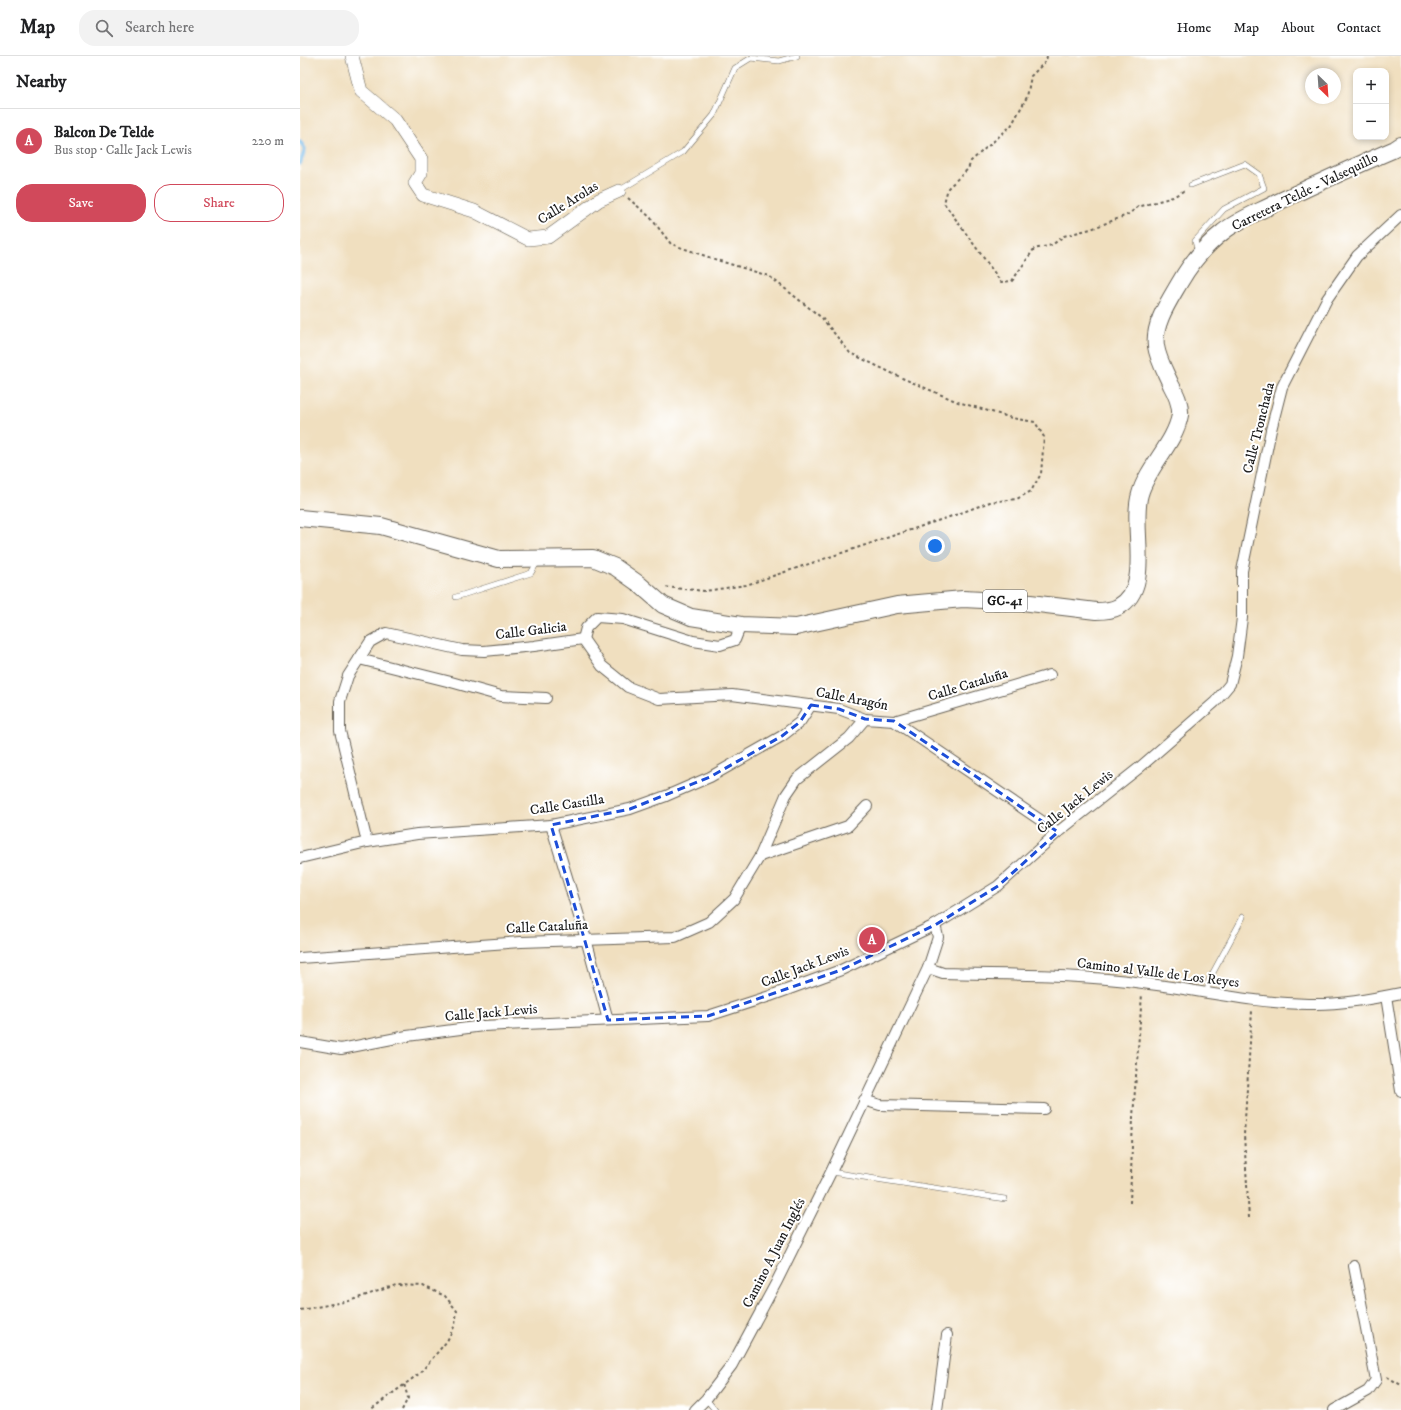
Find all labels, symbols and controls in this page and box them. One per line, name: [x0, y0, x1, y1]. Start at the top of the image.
search box: [79, 10, 359, 46]
text: Map: [20, 16, 55, 39]
icon: search: [93, 17, 115, 39]
text: Search here: [125, 18, 194, 37]
text: Home: [1177, 19, 1211, 37]
text: Map: [1233, 19, 1259, 37]
text: About: [1281, 19, 1315, 37]
text: Contact: [1337, 19, 1381, 37]
north arrow: [1305, 68, 1341, 104]
map controls: [1353, 68, 1389, 140]
button: +: [1353, 68, 1389, 104]
text: Nearby: [16, 71, 66, 93]
button: −: [1353, 104, 1389, 140]
text: Balcon De Telde: [54, 123, 154, 142]
text: A: [25, 133, 33, 149]
text: 220 m: [252, 133, 284, 149]
text: Bus stop · Calle Jack Lewis: [54, 142, 192, 158]
street label: Carretera Telde - Valsequillo: [1229, 149, 1381, 235]
street label: Calle Arolas: [534, 177, 602, 229]
button: Save: [16, 184, 146, 222]
button: Share: [154, 184, 284, 222]
street label: Calle Tronchada: [1239, 381, 1279, 475]
your location: [925, 536, 945, 556]
road number: GC-41: [983, 590, 1027, 612]
street label: Calle Galicia: [494, 618, 568, 644]
street label: Calle Cataluña: [926, 664, 1010, 706]
street label: Calle Aragón: [814, 683, 890, 715]
street label: Calle Jack Lewis: [1033, 766, 1117, 838]
street label: Calle Castilla: [529, 790, 605, 820]
street label: Calle Cataluña: [505, 916, 589, 938]
pin: A: [859, 925, 885, 955]
street label: Calle Jack Lewis: [758, 942, 852, 992]
street label: Camino al Valle de Los Reyes: [1076, 954, 1240, 992]
street label: Calle Jack Lewis: [444, 1000, 538, 1026]
street label: Camino A Juan Inglés: [738, 1195, 810, 1311]

